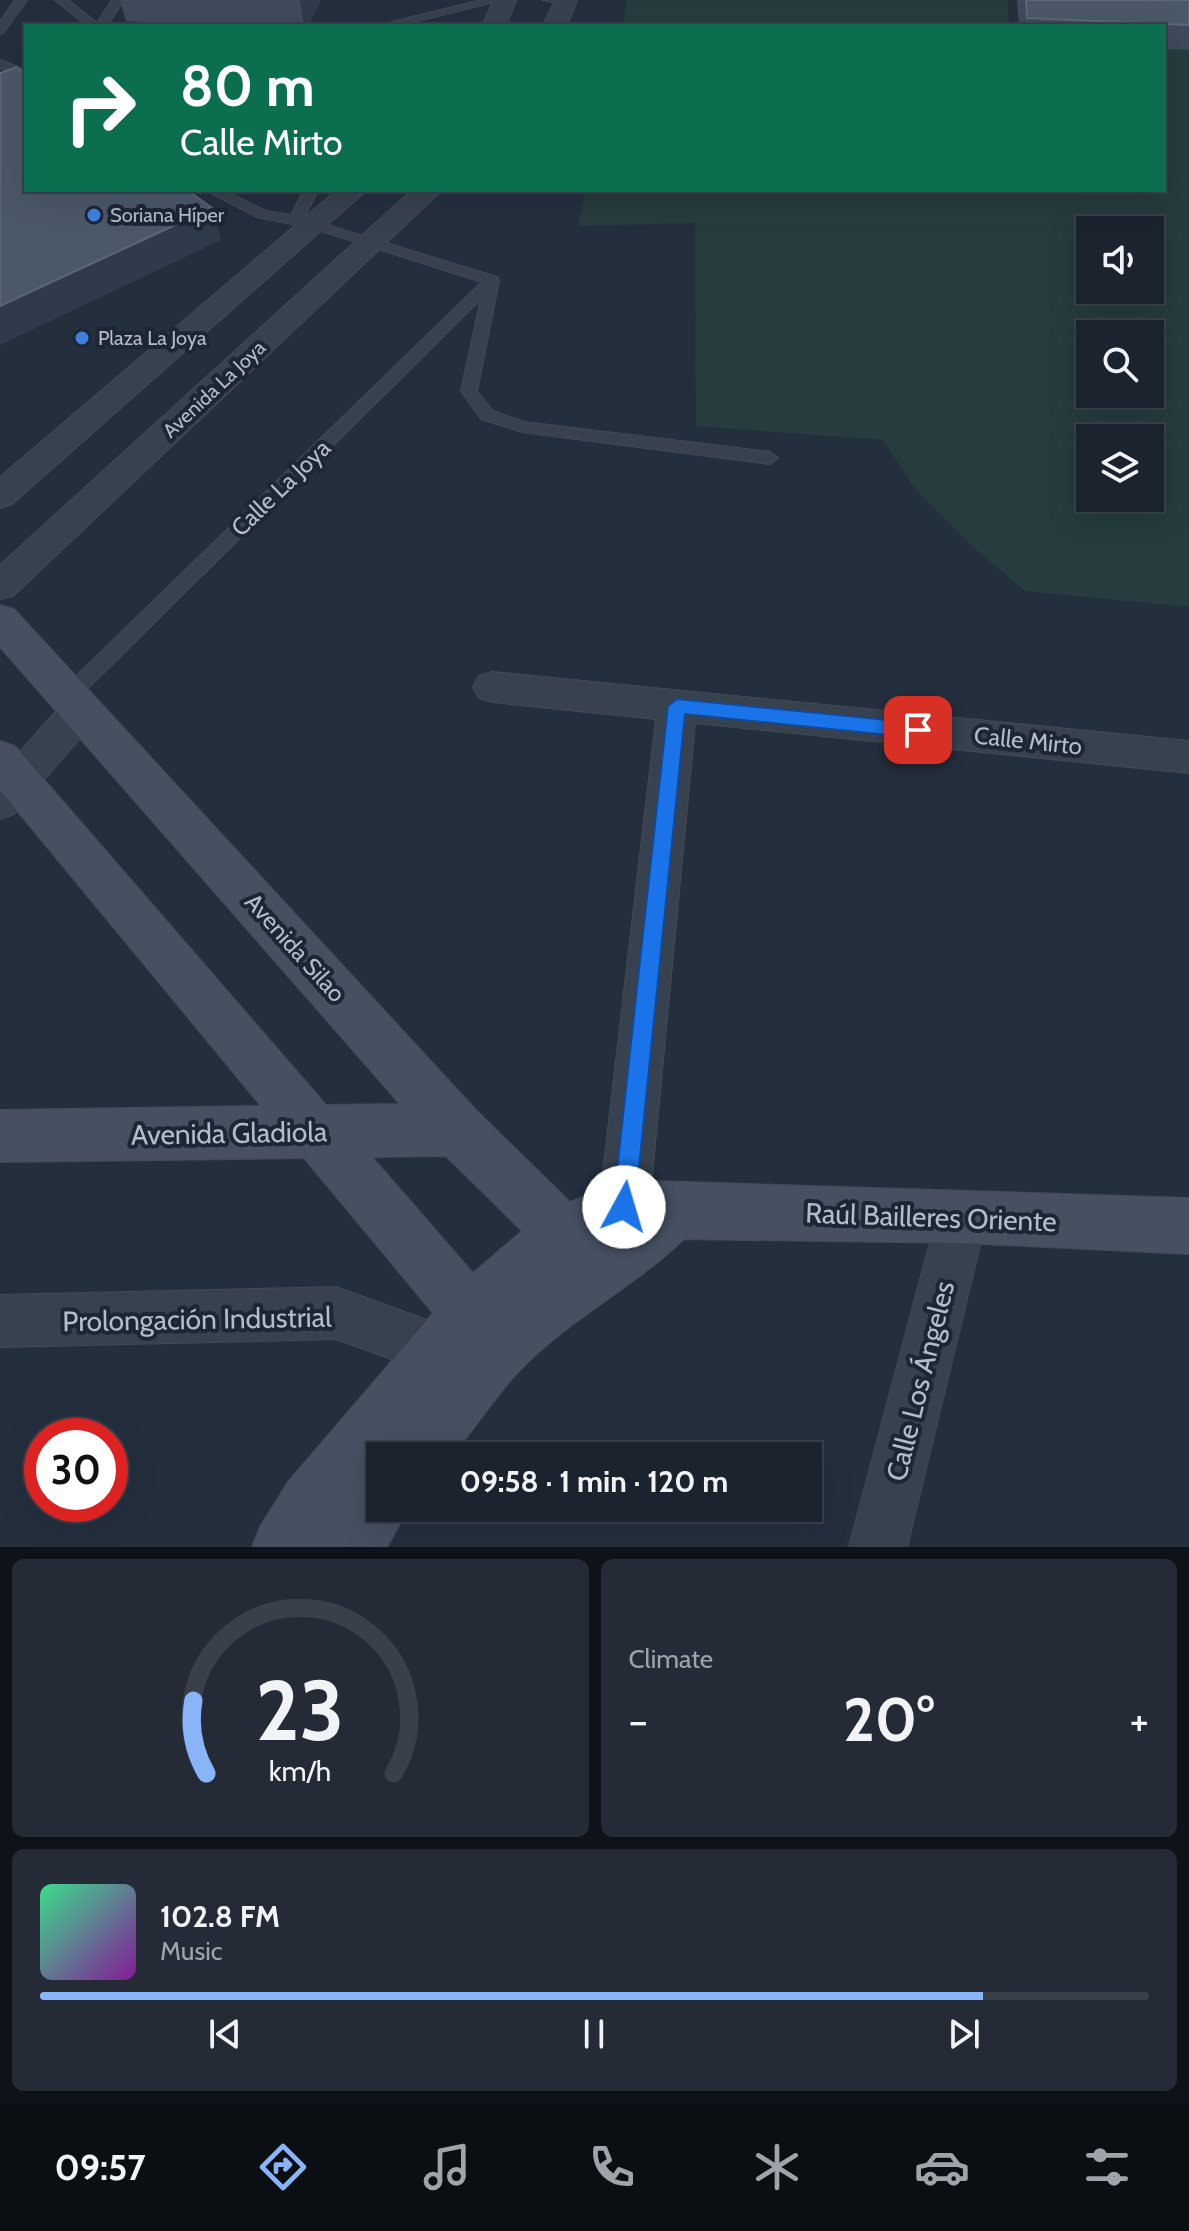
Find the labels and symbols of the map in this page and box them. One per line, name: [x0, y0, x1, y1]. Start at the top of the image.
place label: Soriana Híper: [110, 203, 225, 227]
marker: Soriana Híper: [85, 206, 103, 224]
place label: Plaza La Joya: [98, 326, 207, 350]
marker: Plaza La Joya: [73, 329, 91, 347]
street label: Avenida La Joya: [158, 335, 271, 443]
street label: Calle La Joya: [225, 433, 337, 542]
pin: [884, 696, 952, 764]
street label: Calle Mirto: [973, 720, 1083, 761]
street label: Avenida Silao: [239, 887, 352, 1008]
street label: Avenida Gladiola: [130, 1114, 328, 1152]
position arrow: [582, 1165, 666, 1249]
street label: Raúl Bailleres Oriente: [805, 1196, 1057, 1238]
street label: Calle Los Ángeles: [879, 1277, 961, 1485]
street label: Prolongación Industrial: [62, 1300, 332, 1338]
speed limit sign: 30: [24, 1418, 128, 1522]

